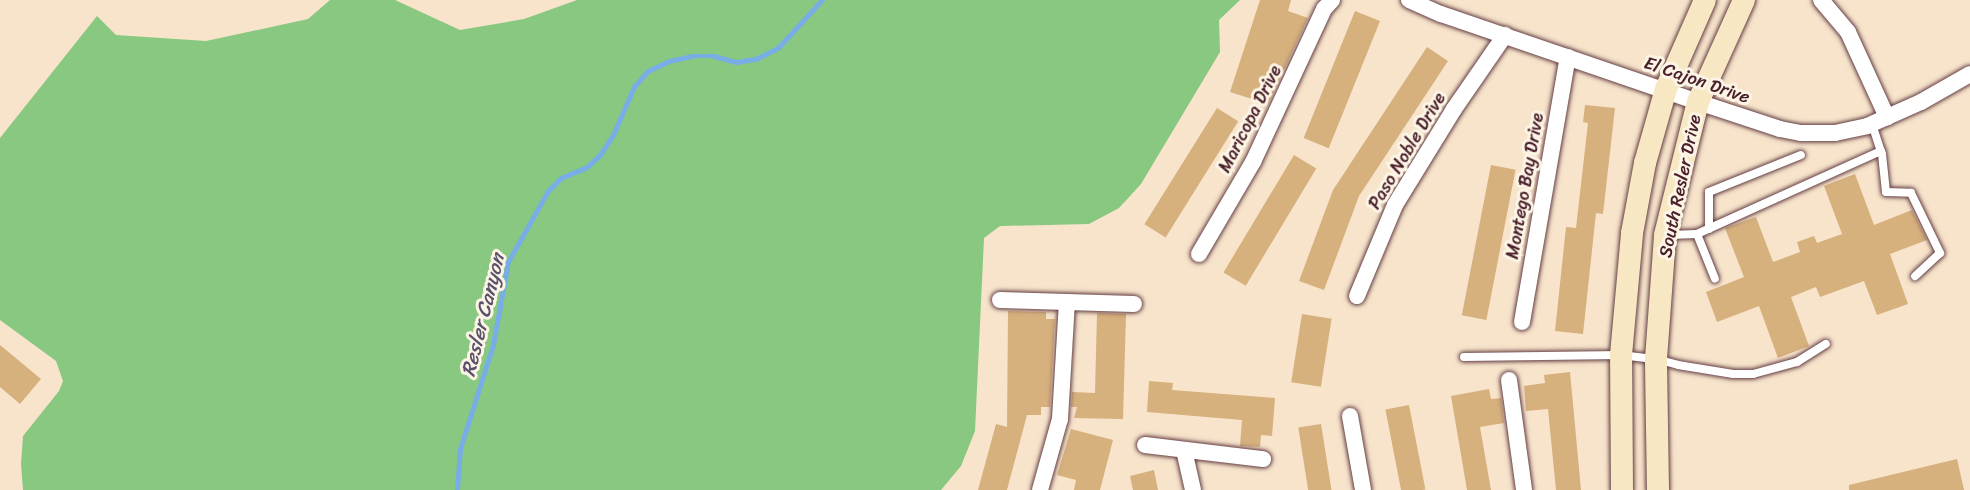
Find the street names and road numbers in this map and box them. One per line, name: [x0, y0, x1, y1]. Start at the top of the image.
street label: El Cajon Drive: [1641, 52, 1753, 108]
street label: Maricopa Drive: [1214, 62, 1286, 176]
street label: Paso Noble Drive: [1363, 88, 1451, 214]
street label: Montego Bay Drive: [1501, 111, 1549, 261]
street label: South Resler Drive: [1654, 112, 1706, 260]

